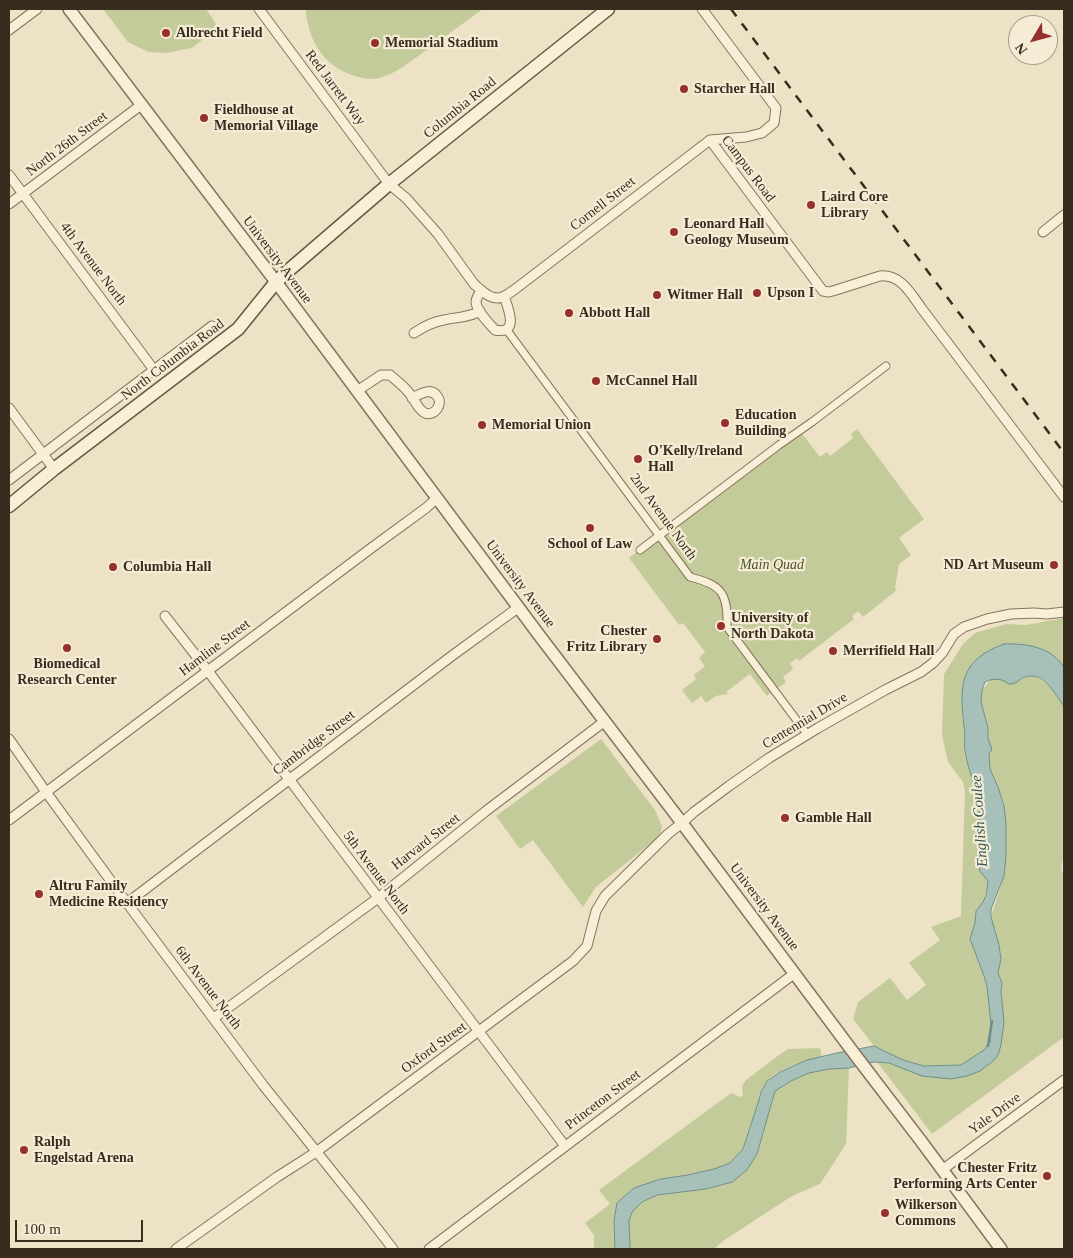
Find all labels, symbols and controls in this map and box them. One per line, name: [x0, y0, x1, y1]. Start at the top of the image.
north arrow: [1008, 15, 1058, 65]
place label: Albrecht Field: [176, 25, 262, 41]
marker: Albrecht Field: [160, 27, 172, 39]
place label: Memorial Stadium: [385, 35, 498, 51]
marker: Memorial Stadium: [369, 37, 381, 49]
text: N: [1012, 40, 1030, 57]
street label: Red Jarrett Way: [301, 47, 369, 129]
street label: Columbia Road: [420, 74, 500, 142]
place label: Starcher Hall: [694, 81, 775, 97]
marker: Starcher Hall: [678, 83, 690, 95]
place label: Fieldhouse at Memorial Village: [214, 102, 318, 134]
street label: North 26th Street: [23, 108, 111, 180]
marker: Fieldhouse at Memorial Village: [198, 112, 210, 124]
street label: Campus Road: [718, 132, 778, 206]
street label: Cornell Street: [567, 173, 639, 235]
place label: Laird Core Library: [821, 189, 888, 222]
marker: Laird Core Library: [805, 199, 817, 211]
street label: University Avenue: [239, 213, 315, 307]
place label: Leonard Hall Geology Museum: [684, 216, 789, 248]
street label: 4th Avenue North: [56, 219, 130, 309]
marker: Leonard Hall Geology Museum: [668, 226, 680, 238]
place label: Upson I: [767, 285, 814, 301]
place label: Witmer Hall: [667, 287, 743, 303]
marker: Upson I: [751, 287, 763, 299]
marker: Witmer Hall: [651, 289, 663, 301]
place label: Abbott Hall: [579, 305, 650, 321]
marker: Abbott Hall: [563, 307, 575, 319]
street label: North Columbia Road: [118, 316, 228, 404]
place label: McCannel Hall: [606, 373, 697, 389]
marker: McCannel Hall: [590, 375, 602, 387]
place label: Education Building: [735, 407, 796, 440]
place label: Memorial Union: [492, 417, 591, 433]
marker: Education Building: [719, 417, 731, 429]
marker: Memorial Union: [476, 419, 488, 431]
place label: O'Kelly/Ireland Hall: [648, 443, 743, 476]
marker: O'Kelly/Ireland Hall: [632, 453, 644, 465]
street label: 2nd Avenue North: [626, 470, 700, 564]
marker: School of Law: [584, 522, 596, 534]
place label: School of Law: [548, 536, 632, 552]
street label: University Avenue: [482, 537, 558, 631]
park label: Main Quad: [740, 557, 804, 573]
place label: ND Art Museum: [944, 557, 1044, 573]
place label: Columbia Hall: [123, 559, 211, 575]
marker: ND Art Museum: [1048, 559, 1060, 571]
marker: Columbia Hall: [107, 561, 119, 573]
place label: University of North Dakota: [731, 610, 814, 642]
street label: Hamline Street: [176, 616, 254, 680]
marker: University of North Dakota: [715, 620, 727, 632]
place label: Chester Fritz Library: [567, 623, 647, 656]
marker: Chester Fritz Library: [651, 633, 663, 645]
marker: Biomedical Research Center: [61, 642, 73, 654]
place label: Merrifield Hall: [843, 643, 934, 659]
marker: Merrifield Hall: [827, 645, 839, 657]
place label: Biomedical Research Center: [17, 656, 117, 689]
street label: Centennial Drive: [760, 689, 850, 753]
street label: Cambridge Street: [270, 707, 358, 779]
water label: English Coulee: [968, 774, 992, 868]
street label: Harvard Street: [389, 810, 463, 874]
place label: Gamble Hall: [795, 810, 872, 826]
marker: Gamble Hall: [779, 812, 791, 824]
street label: 5th Avenue North: [339, 828, 413, 918]
street label: University Avenue: [726, 860, 802, 954]
place label: Altru Family Medicine Residency: [49, 878, 168, 910]
marker: Altru Family Medicine Residency: [33, 888, 45, 900]
street label: 6th Avenue North: [171, 943, 245, 1033]
street label: Oxford Street: [398, 1019, 470, 1077]
street label: Princeton Street: [562, 1066, 644, 1134]
street label: Yale Drive: [966, 1089, 1024, 1139]
place label: Ralph Engelstad Arena: [34, 1134, 134, 1166]
marker: Ralph Engelstad Arena: [18, 1144, 30, 1156]
place label: Chester Fritz Performing Arts Center: [893, 1160, 1037, 1192]
marker: Chester Fritz Performing Arts Center: [1041, 1170, 1053, 1182]
place label: Wilkerson Commons: [895, 1197, 957, 1230]
marker: Wilkerson Commons: [879, 1207, 891, 1219]
scale bar: [18, 1210, 145, 1242]
text: 100 m: [23, 1221, 61, 1237]

